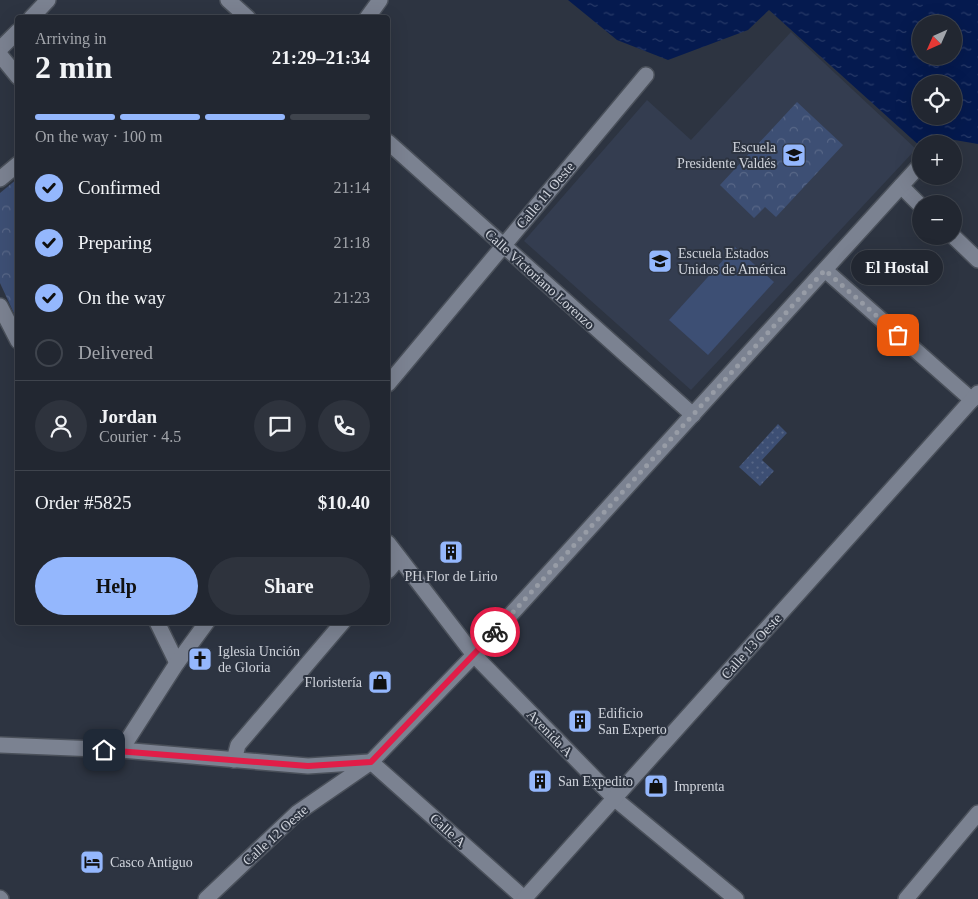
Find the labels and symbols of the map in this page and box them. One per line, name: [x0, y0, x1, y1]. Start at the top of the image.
north arrow: [912, 15, 962, 65]
place label: Escuela Presidente Valdés: [677, 140, 777, 171]
school or university icon: Escuela Presidente Valdés: [781, 142, 807, 168]
street label: Calle 11 Oeste: [513, 159, 577, 232]
street label: Calle Victoriano Lorenzo: [482, 226, 597, 332]
place label: Escuela Estados Unidos de América: [678, 246, 787, 277]
school or university icon: Escuela Estados Unidos de América: [647, 248, 673, 274]
callout: El Hostal: [852, 250, 944, 285]
pin: [877, 314, 919, 356]
building icon: PH Flor de Lirio: [438, 539, 464, 565]
place label: PH Flor de Lirio: [405, 569, 497, 584]
courier: [470, 607, 520, 657]
street label: Calle 13 Oeste: [718, 611, 785, 682]
place label: Iglesia Unción de Gloria: [218, 644, 300, 675]
church icon: Iglesia Unción de Gloria: [187, 646, 213, 672]
shop icon: Floristería: [367, 669, 393, 695]
place label: Floristería: [304, 675, 363, 690]
place label: Edificio San Experto: [598, 706, 667, 737]
street label: Avenida A: [524, 707, 576, 760]
building icon: Edificio San Experto: [567, 708, 593, 734]
pin: [83, 729, 125, 771]
building icon: San Expedito: [527, 768, 553, 794]
shop icon: Imprenta: [643, 773, 669, 799]
place label: San Expedito: [558, 774, 633, 789]
place label: Imprenta: [674, 779, 725, 794]
street label: Calle 12 Oeste: [240, 802, 311, 869]
street label: Calle A: [427, 811, 469, 851]
hotel icon: Casco Antiguo: [79, 849, 105, 875]
place label: Casco Antiguo: [110, 855, 193, 870]

